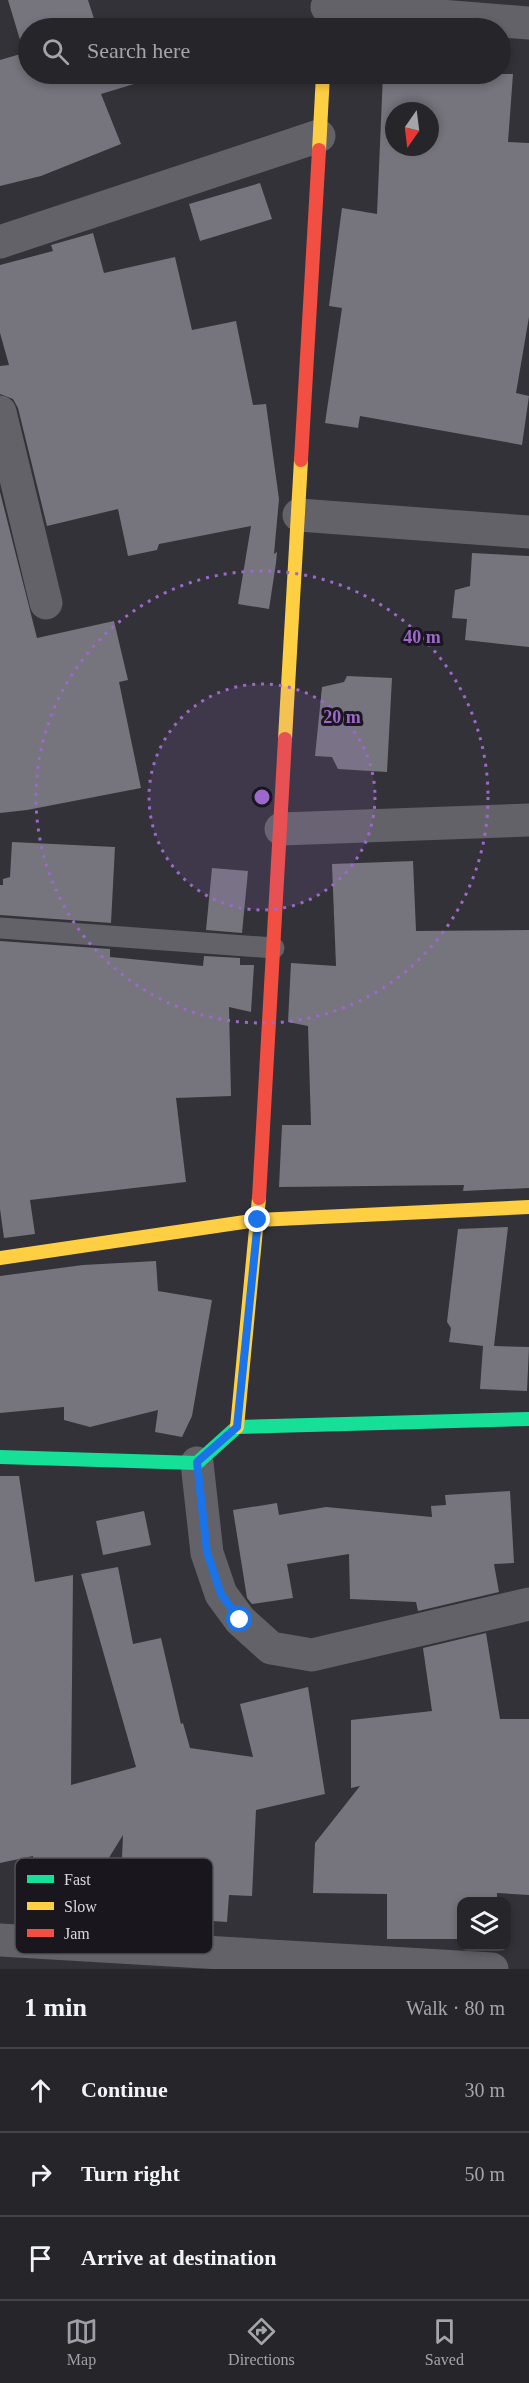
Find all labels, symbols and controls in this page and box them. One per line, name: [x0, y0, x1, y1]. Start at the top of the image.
search box: [18, 18, 511, 84]
icon: search: [39, 35, 72, 68]
text: Search here: [87, 38, 190, 63]
north arrow: [385, 102, 439, 156]
text: 40 m: [403, 627, 441, 647]
text: 20 m: [323, 707, 361, 727]
centre of rings: [252, 787, 272, 807]
route end: [244, 1206, 270, 1232]
route start: [226, 1606, 252, 1632]
legend: [15, 1858, 213, 1954]
text: Fast: [64, 1871, 91, 1888]
map controls: [457, 1897, 511, 1951]
button: layers: [457, 1897, 511, 1951]
text: Slow: [64, 1898, 97, 1915]
text: Jam: [64, 1925, 90, 1942]
text: 1 min: [24, 1993, 87, 2022]
text: Walk · 80 m: [406, 1997, 505, 2019]
icon: ahead: [24, 2074, 57, 2107]
text: Continue: [81, 2077, 168, 2102]
text: 30 m: [464, 2079, 505, 2101]
icon: right: [24, 2158, 57, 2191]
text: Turn right: [81, 2161, 180, 2186]
text: 50 m: [464, 2163, 505, 2185]
icon: arrive: [24, 2242, 57, 2275]
text: Arrive at destination: [81, 2245, 277, 2270]
tab: Map: [65, 2315, 98, 2369]
tab: Directions: [228, 2315, 295, 2369]
tab: Saved: [425, 2315, 464, 2369]

